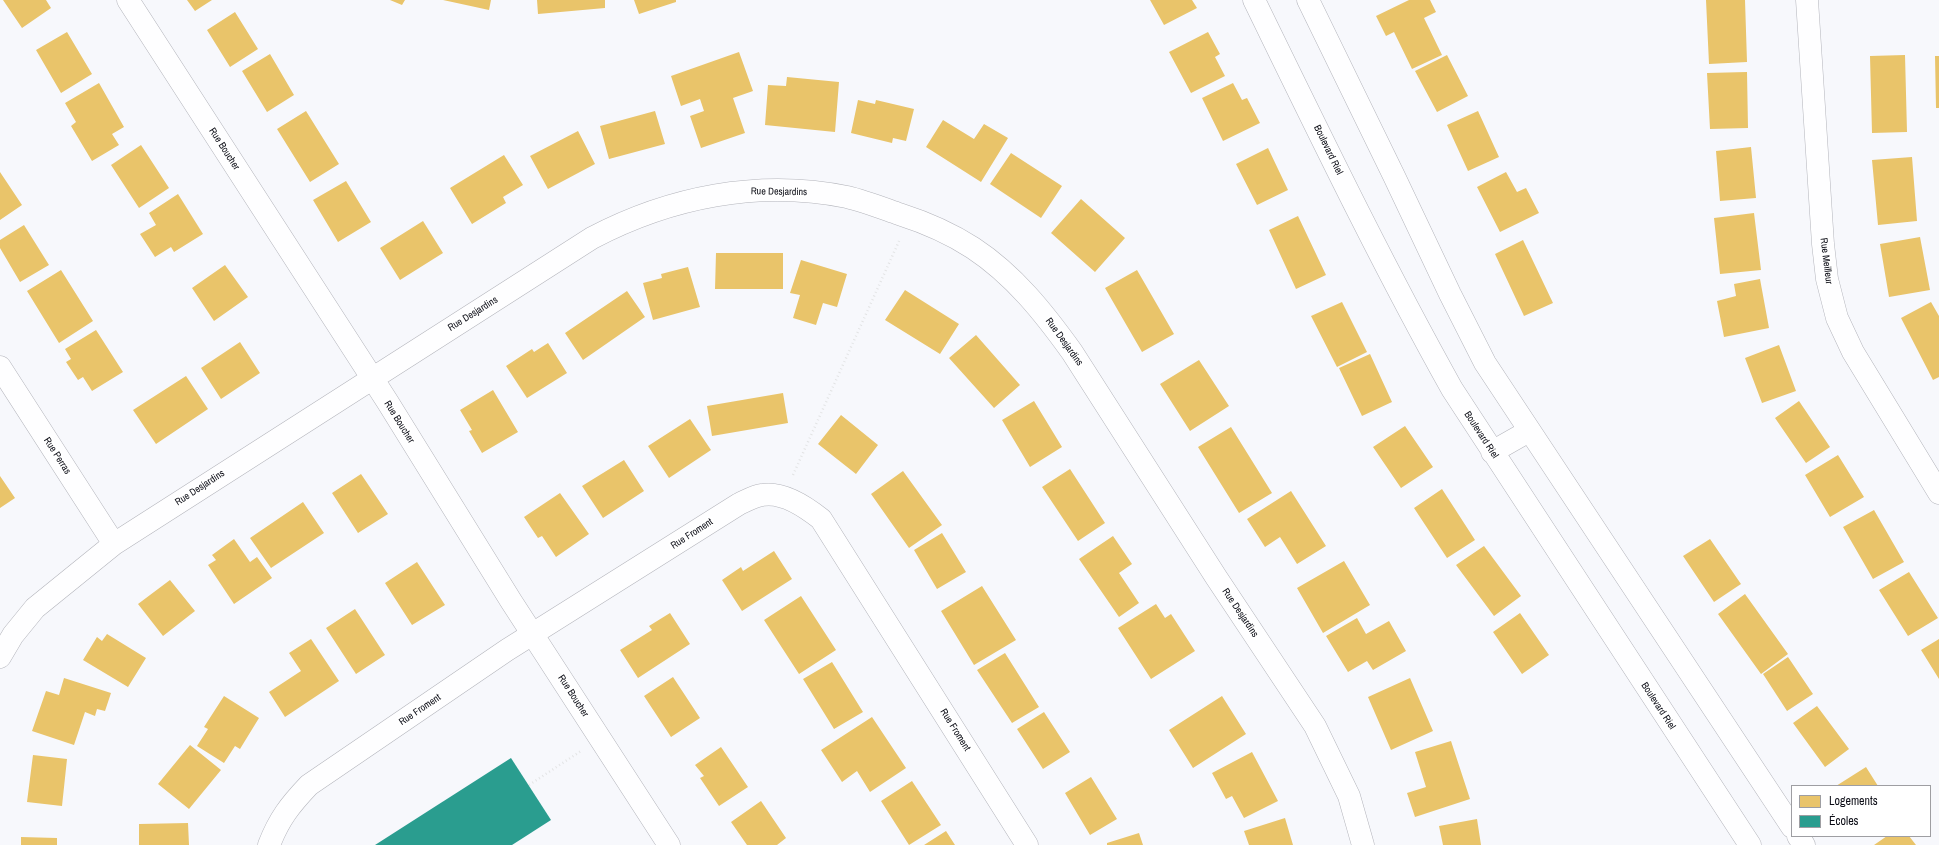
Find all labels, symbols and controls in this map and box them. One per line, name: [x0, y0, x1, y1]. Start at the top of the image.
street label: Boulevard Riel: [1311, 123, 1345, 177]
street label: Rue Boucher: [206, 126, 242, 172]
street label: Rue Desjardins: [751, 186, 807, 198]
street label: Rue Meilleur: [1817, 237, 1835, 285]
street label: Rue Desjardins: [446, 294, 500, 334]
street label: Rue Desjardins: [1043, 316, 1085, 368]
street label: Rue Boucher: [381, 399, 417, 445]
street label: Boulevard Riel: [1461, 409, 1501, 461]
street label: Rue Perras: [41, 435, 73, 477]
street label: Rue Desjardins: [173, 468, 227, 508]
street label: Rue Froment: [669, 516, 715, 552]
street label: Rue Desjardins: [1219, 586, 1261, 640]
street label: Rue Boucher: [555, 673, 591, 719]
street label: Boulevard Riel: [1638, 680, 1678, 732]
street label: Rue Froment: [397, 692, 443, 728]
street label: Rue Froment: [937, 707, 973, 753]
legend: [1791, 785, 1931, 837]
text: Logements: [1829, 793, 1878, 809]
text: Écoles: [1829, 813, 1859, 829]

